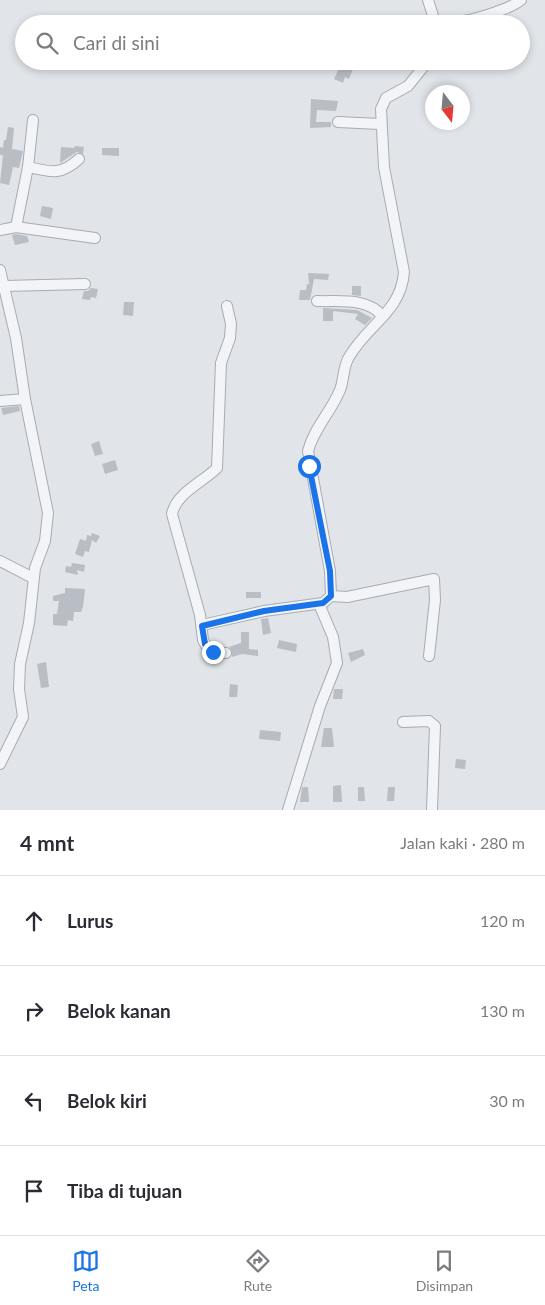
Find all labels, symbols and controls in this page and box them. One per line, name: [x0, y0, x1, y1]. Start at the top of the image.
search box: [15, 15, 530, 70]
icon: search: [33, 29, 61, 57]
text: Cari di sini: [73, 31, 160, 54]
north arrow: [425, 85, 470, 130]
route start: [298, 455, 321, 478]
route end: [202, 641, 225, 664]
text: 4 mnt: [20, 830, 74, 855]
text: Jalan kaki · 280 m: [400, 833, 525, 852]
icon: ahead: [20, 907, 48, 935]
text: Lurus: [67, 909, 113, 932]
text: 120 m: [480, 911, 525, 930]
icon: right: [20, 997, 48, 1025]
text: Belok kanan: [67, 999, 171, 1022]
text: 130 m: [480, 1001, 525, 1020]
icon: left: [20, 1087, 48, 1115]
text: Belok kiri: [67, 1089, 147, 1112]
text: 30 m: [489, 1091, 525, 1110]
icon: arrive: [20, 1177, 48, 1205]
text: Tiba di tujuan: [67, 1179, 182, 1202]
tab: Peta: [72, 1247, 100, 1294]
tab: Rute: [243, 1247, 272, 1294]
tab: Disimpan: [416, 1247, 473, 1294]

